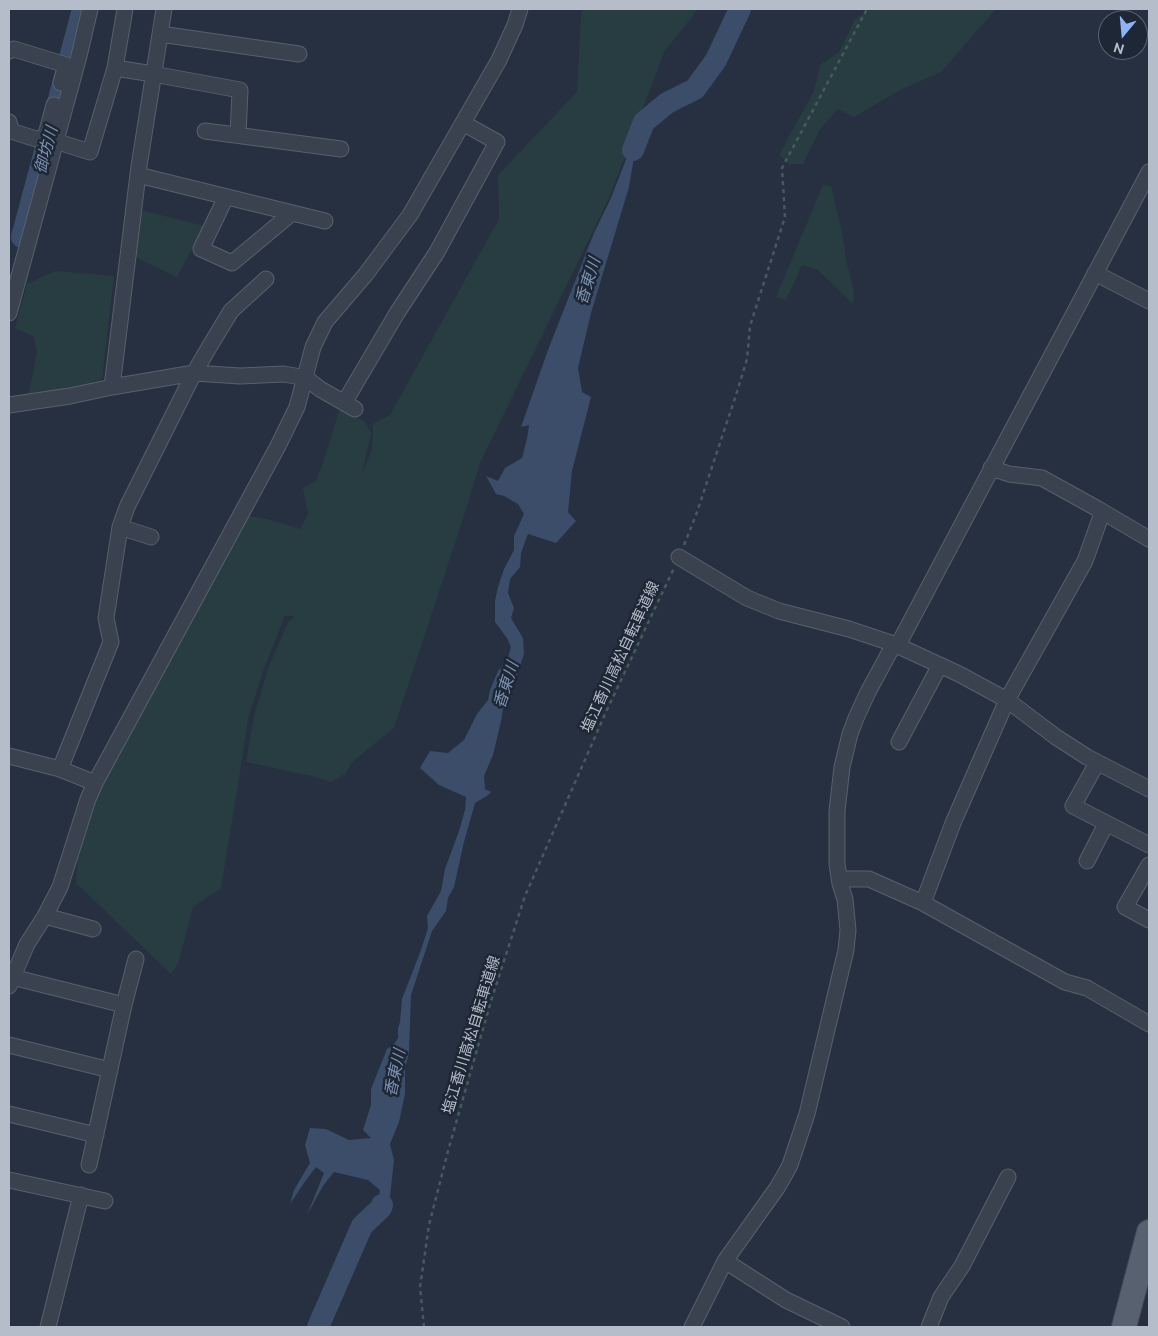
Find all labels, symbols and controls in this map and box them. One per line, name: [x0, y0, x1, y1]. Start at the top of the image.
north arrow: [1098, 10, 1148, 60]
text: N: [1112, 39, 1126, 58]
water label: 御坊川: [31, 124, 61, 176]
water label: 香東川: [572, 255, 604, 307]
street label: 塩江香川高松自転車道線: [577, 578, 663, 736]
water label: 香東川: [490, 659, 522, 711]
street label: 塩江香川高松自転車道線: [438, 953, 504, 1117]
water label: 香東川: [381, 1048, 409, 1098]

